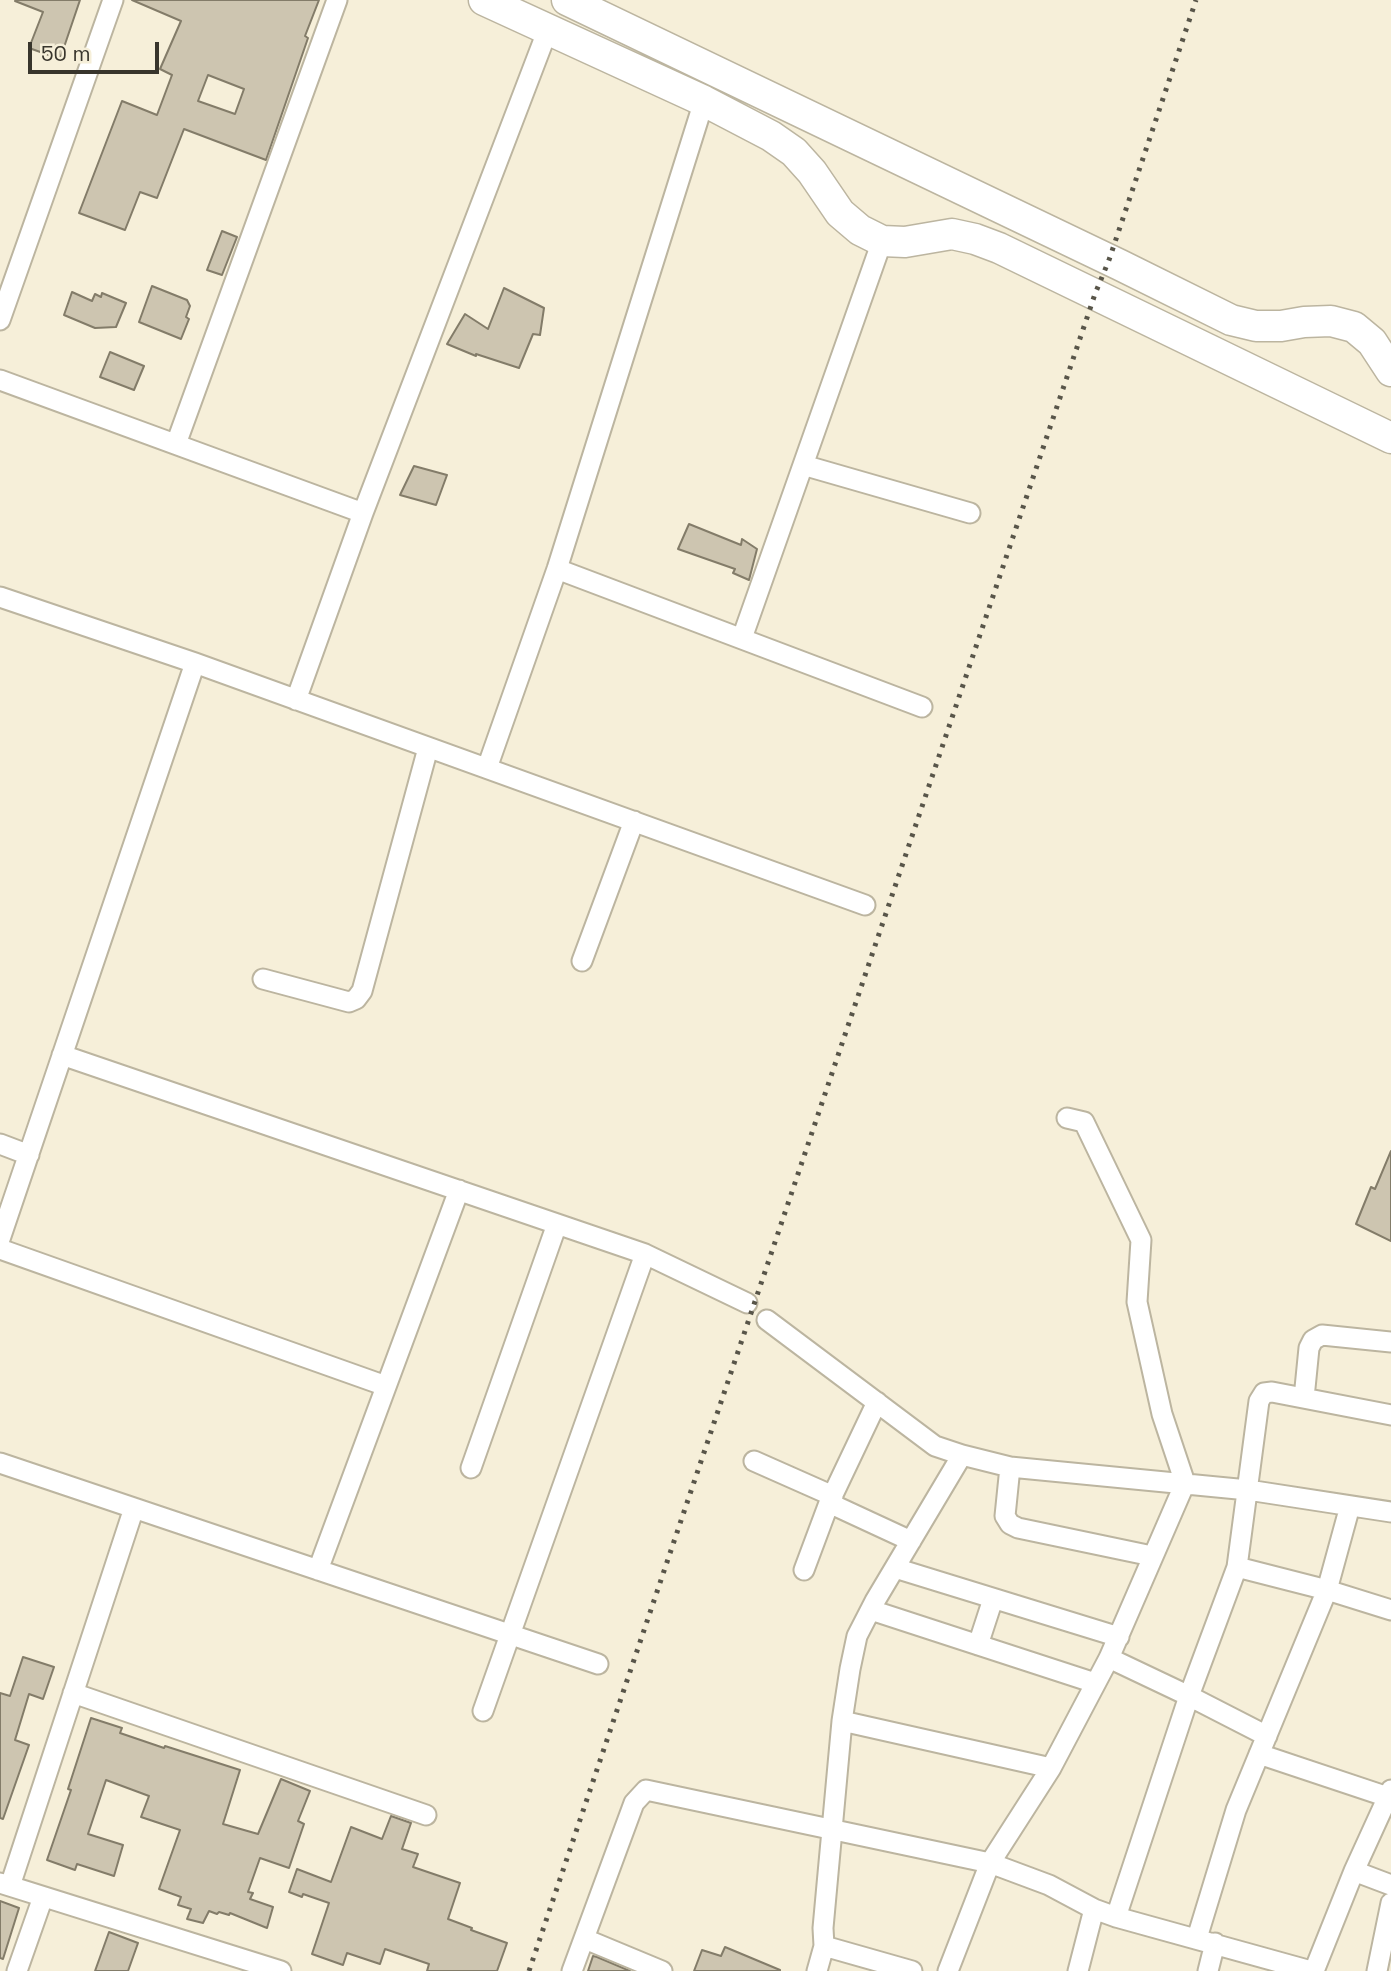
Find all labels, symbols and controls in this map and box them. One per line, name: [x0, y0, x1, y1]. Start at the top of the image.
scale bar: [32, 28, 163, 72]
text: 50 m: [41, 40, 91, 67]

